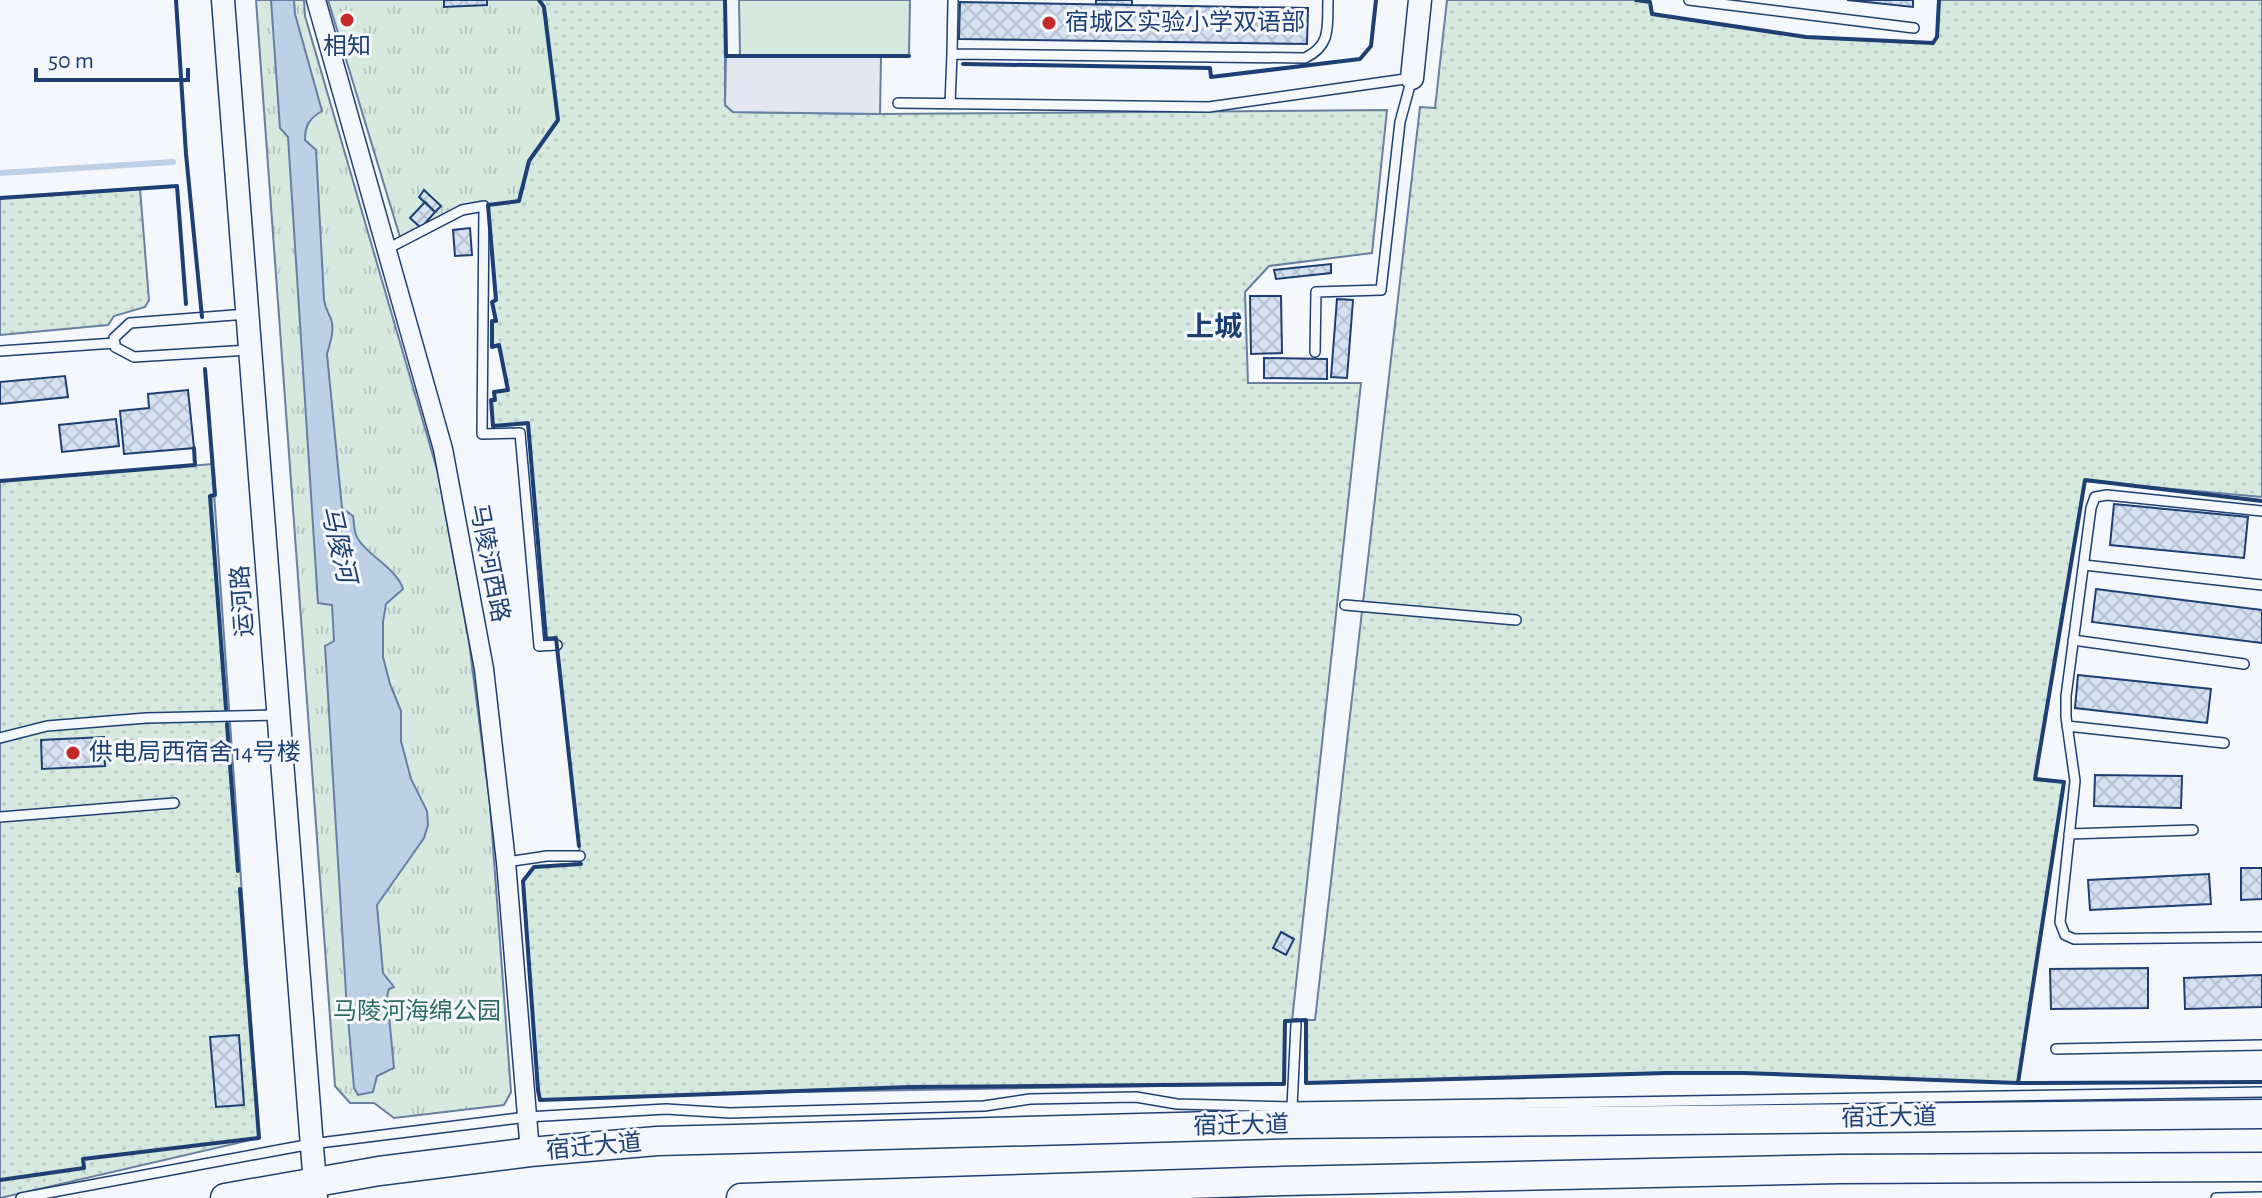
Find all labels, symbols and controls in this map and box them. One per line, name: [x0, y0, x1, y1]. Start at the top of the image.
place label: 宿城区实验小学双语部: [1065, 9, 1305, 35]
marker: 相知: [338, 11, 356, 29]
marker: 宿城区实验小学双语部: [1040, 14, 1058, 32]
scale bar: [36, 32, 188, 82]
place label: 相知: [323, 33, 371, 59]
text: 50 m: [48, 49, 94, 73]
district label: 上城: [1186, 312, 1242, 342]
street label: 马陵河西路: [466, 501, 514, 624]
water label: 马陵河: [317, 503, 362, 590]
street label: 运河路: [227, 564, 257, 638]
place label: 供电局西宿舍14号楼: [89, 739, 301, 765]
marker: 供电局西宿舍14号楼: [64, 744, 82, 762]
park label: 马陵河海绵公园: [333, 998, 501, 1024]
street label: 宿迁大道: [1841, 1103, 1937, 1131]
street label: 宿迁大道: [1193, 1111, 1289, 1139]
street label: 宿迁大道: [545, 1129, 643, 1163]

